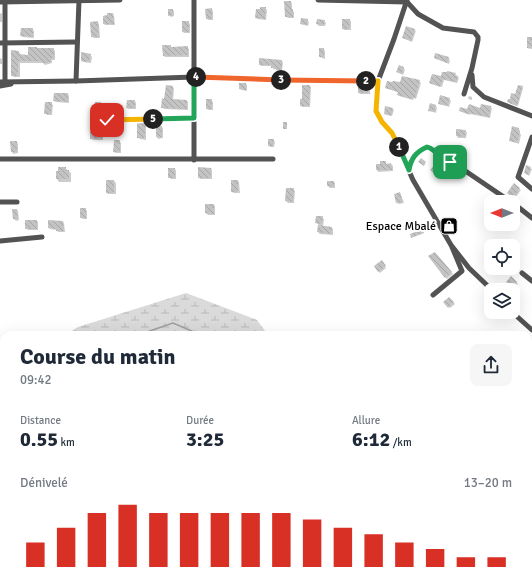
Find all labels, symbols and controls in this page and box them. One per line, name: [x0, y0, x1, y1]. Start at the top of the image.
pin: 4: [186, 67, 206, 87]
text: 4: [193, 70, 199, 83]
pin: 3: [271, 70, 291, 90]
pin: 2: [356, 71, 376, 91]
text: 3: [278, 73, 284, 86]
text: 2: [363, 74, 369, 87]
pin: [90, 103, 124, 137]
icon: check: [96, 109, 118, 131]
pin: 5: [143, 109, 163, 129]
text: 5: [150, 112, 156, 125]
pin: 1: [389, 137, 409, 157]
text: 1: [396, 140, 402, 153]
pin: [433, 145, 467, 179]
icon: arrive: [439, 151, 461, 173]
north arrow: [484, 195, 520, 231]
map controls: [484, 195, 520, 319]
shop icon: Espace Mbalé: [439, 216, 459, 236]
place label: Espace Mbalé: [366, 219, 436, 234]
button: locate: [484, 239, 520, 275]
button: layers: [484, 283, 520, 319]
text: Course du matin: [20, 343, 176, 370]
button: share: [470, 344, 512, 386]
text: 09:42: [20, 372, 52, 388]
text: Distance: [20, 414, 61, 427]
text: Durée: [186, 414, 214, 427]
text: Allure: [352, 414, 380, 427]
text: 0.55: [20, 427, 58, 452]
text: 3:25: [186, 427, 224, 452]
text: 6:12: [352, 427, 390, 452]
text: km: [58, 436, 75, 449]
text: /km: [390, 436, 412, 449]
text: Dénivelé: [20, 475, 68, 491]
text: 13–20 m: [464, 475, 512, 491]

